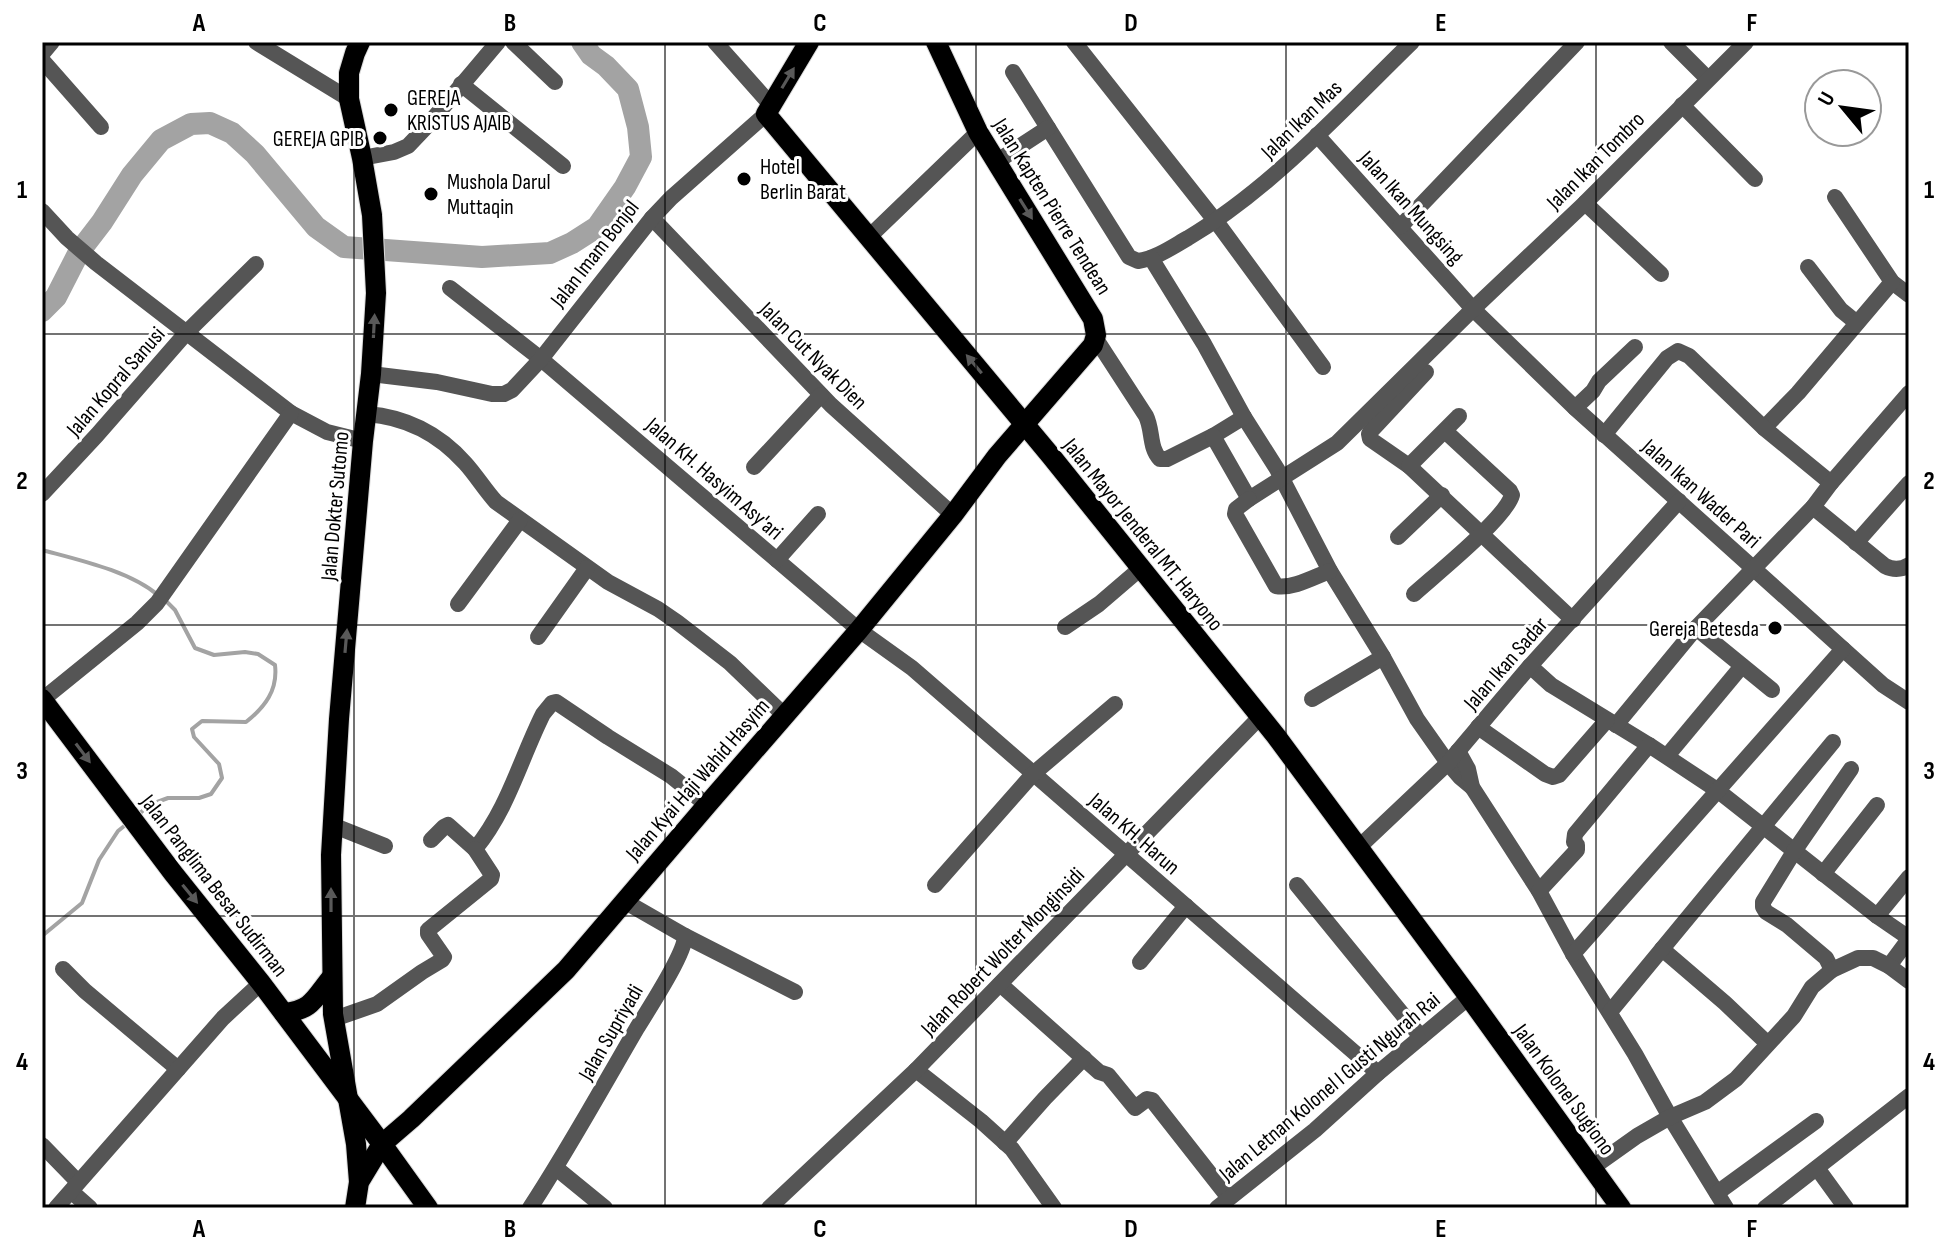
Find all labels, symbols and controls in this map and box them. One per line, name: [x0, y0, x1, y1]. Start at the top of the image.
text: A: [192, 8, 206, 39]
text: B: [504, 8, 516, 39]
text: C: [813, 8, 827, 39]
text: D: [1124, 8, 1138, 39]
text: E: [1435, 8, 1447, 39]
text: F: [1747, 8, 1758, 39]
one-way arrow: [781, 67, 795, 89]
north arrow: [1803, 68, 1883, 148]
street label: Jalan Ikan Mas: [1255, 75, 1348, 166]
place label: GEREJA KRISTUS AJAIB: [407, 85, 511, 137]
text: U: [1812, 87, 1841, 111]
marker: GEREJA KRISTUS AJAIB: [382, 101, 400, 119]
street label: Jalan Ikan Tombro: [1541, 106, 1651, 216]
street label: Jalan Kapten Pierre Tendean: [986, 113, 1117, 300]
place label: GEREJA GPIB: [273, 126, 364, 153]
marker: GEREJA GPIB: [371, 129, 389, 147]
street label: Jalan Ikan Mungsing: [1352, 145, 1469, 270]
place label: Hotel Berlin Barat: [760, 154, 846, 206]
place label: Mushola Darul Muttaqin: [447, 169, 551, 221]
marker: Hotel Berlin Barat: [735, 170, 753, 188]
text: 1: [17, 175, 27, 206]
text: 1: [1924, 175, 1934, 206]
marker: Mushola Darul Muttaqin: [422, 185, 440, 203]
street label: Jalan Imam Bonjol: [544, 195, 645, 314]
one-way arrow: [1018, 198, 1032, 220]
street label: Jalan Cut Nyak Dien: [753, 296, 872, 416]
one-way arrow: [368, 313, 381, 338]
street label: Jalan Kopral Sanusi: [60, 322, 171, 443]
one-way arrow: [966, 354, 983, 374]
street label: Jalan KH. Hasyim Asy'ari: [639, 412, 788, 546]
street label: Jalan Dokter Sutomo: [315, 430, 355, 583]
street label: Jalan Mayor Jenderal MT. Haryono: [1056, 432, 1229, 637]
street label: Jalan Ikan Wader Pari: [1635, 433, 1766, 555]
text: 2: [16, 466, 28, 497]
text: 2: [1923, 466, 1935, 497]
street label: Jalan Ikan Sadar: [1458, 612, 1554, 717]
place label: Gereja Betesda: [1649, 616, 1759, 643]
marker: Gereja Betesda: [1766, 619, 1784, 637]
one-way arrow: [340, 628, 353, 653]
street label: Jalan Kyai Haji Wahid Hasyim: [620, 693, 776, 867]
one-way arrow: [75, 743, 91, 763]
text: 3: [16, 756, 28, 787]
text: 3: [1923, 756, 1935, 787]
street label: Jalan KH. Harun: [1082, 787, 1185, 881]
street label: Jalan Panglima Besar Sudirman: [134, 789, 293, 982]
street label: Jalan Robert Wolter Monginsidi: [915, 862, 1091, 1043]
one-way arrow: [181, 884, 197, 904]
one-way arrow: [325, 887, 337, 912]
street label: Jalan Supriyadi: [572, 980, 650, 1086]
street label: Jalan Letnan Kolonel I Gusti Ngurah Rai: [1213, 987, 1446, 1188]
street label: Jalan Kolonel Sugiono: [1507, 1018, 1620, 1161]
text: 4: [16, 1047, 28, 1078]
text: 4: [1923, 1047, 1935, 1078]
text: A: [192, 1214, 206, 1245]
text: B: [504, 1214, 516, 1245]
text: C: [813, 1214, 827, 1245]
text: D: [1124, 1214, 1138, 1245]
text: E: [1435, 1214, 1447, 1245]
text: F: [1747, 1214, 1758, 1245]

